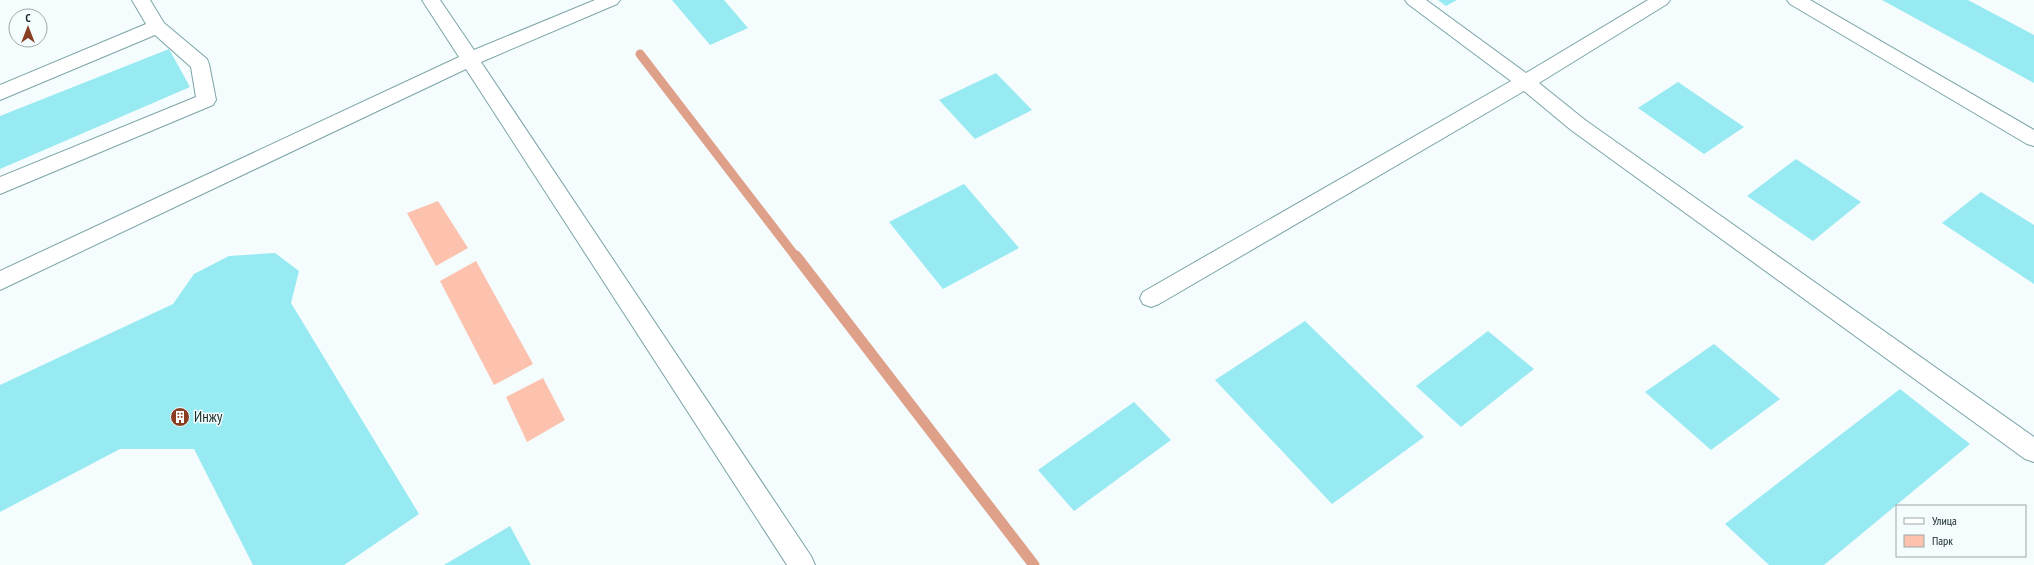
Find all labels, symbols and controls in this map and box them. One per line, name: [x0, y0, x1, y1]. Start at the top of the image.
north arrow: [8, 8, 48, 48]
text: С: [25, 11, 31, 25]
building icon: Инжу: [169, 406, 191, 428]
place label: Инжу: [194, 407, 223, 426]
legend: [1896, 505, 2026, 557]
text: Улица: [1932, 513, 1957, 528]
text: Парк: [1932, 533, 1953, 548]

